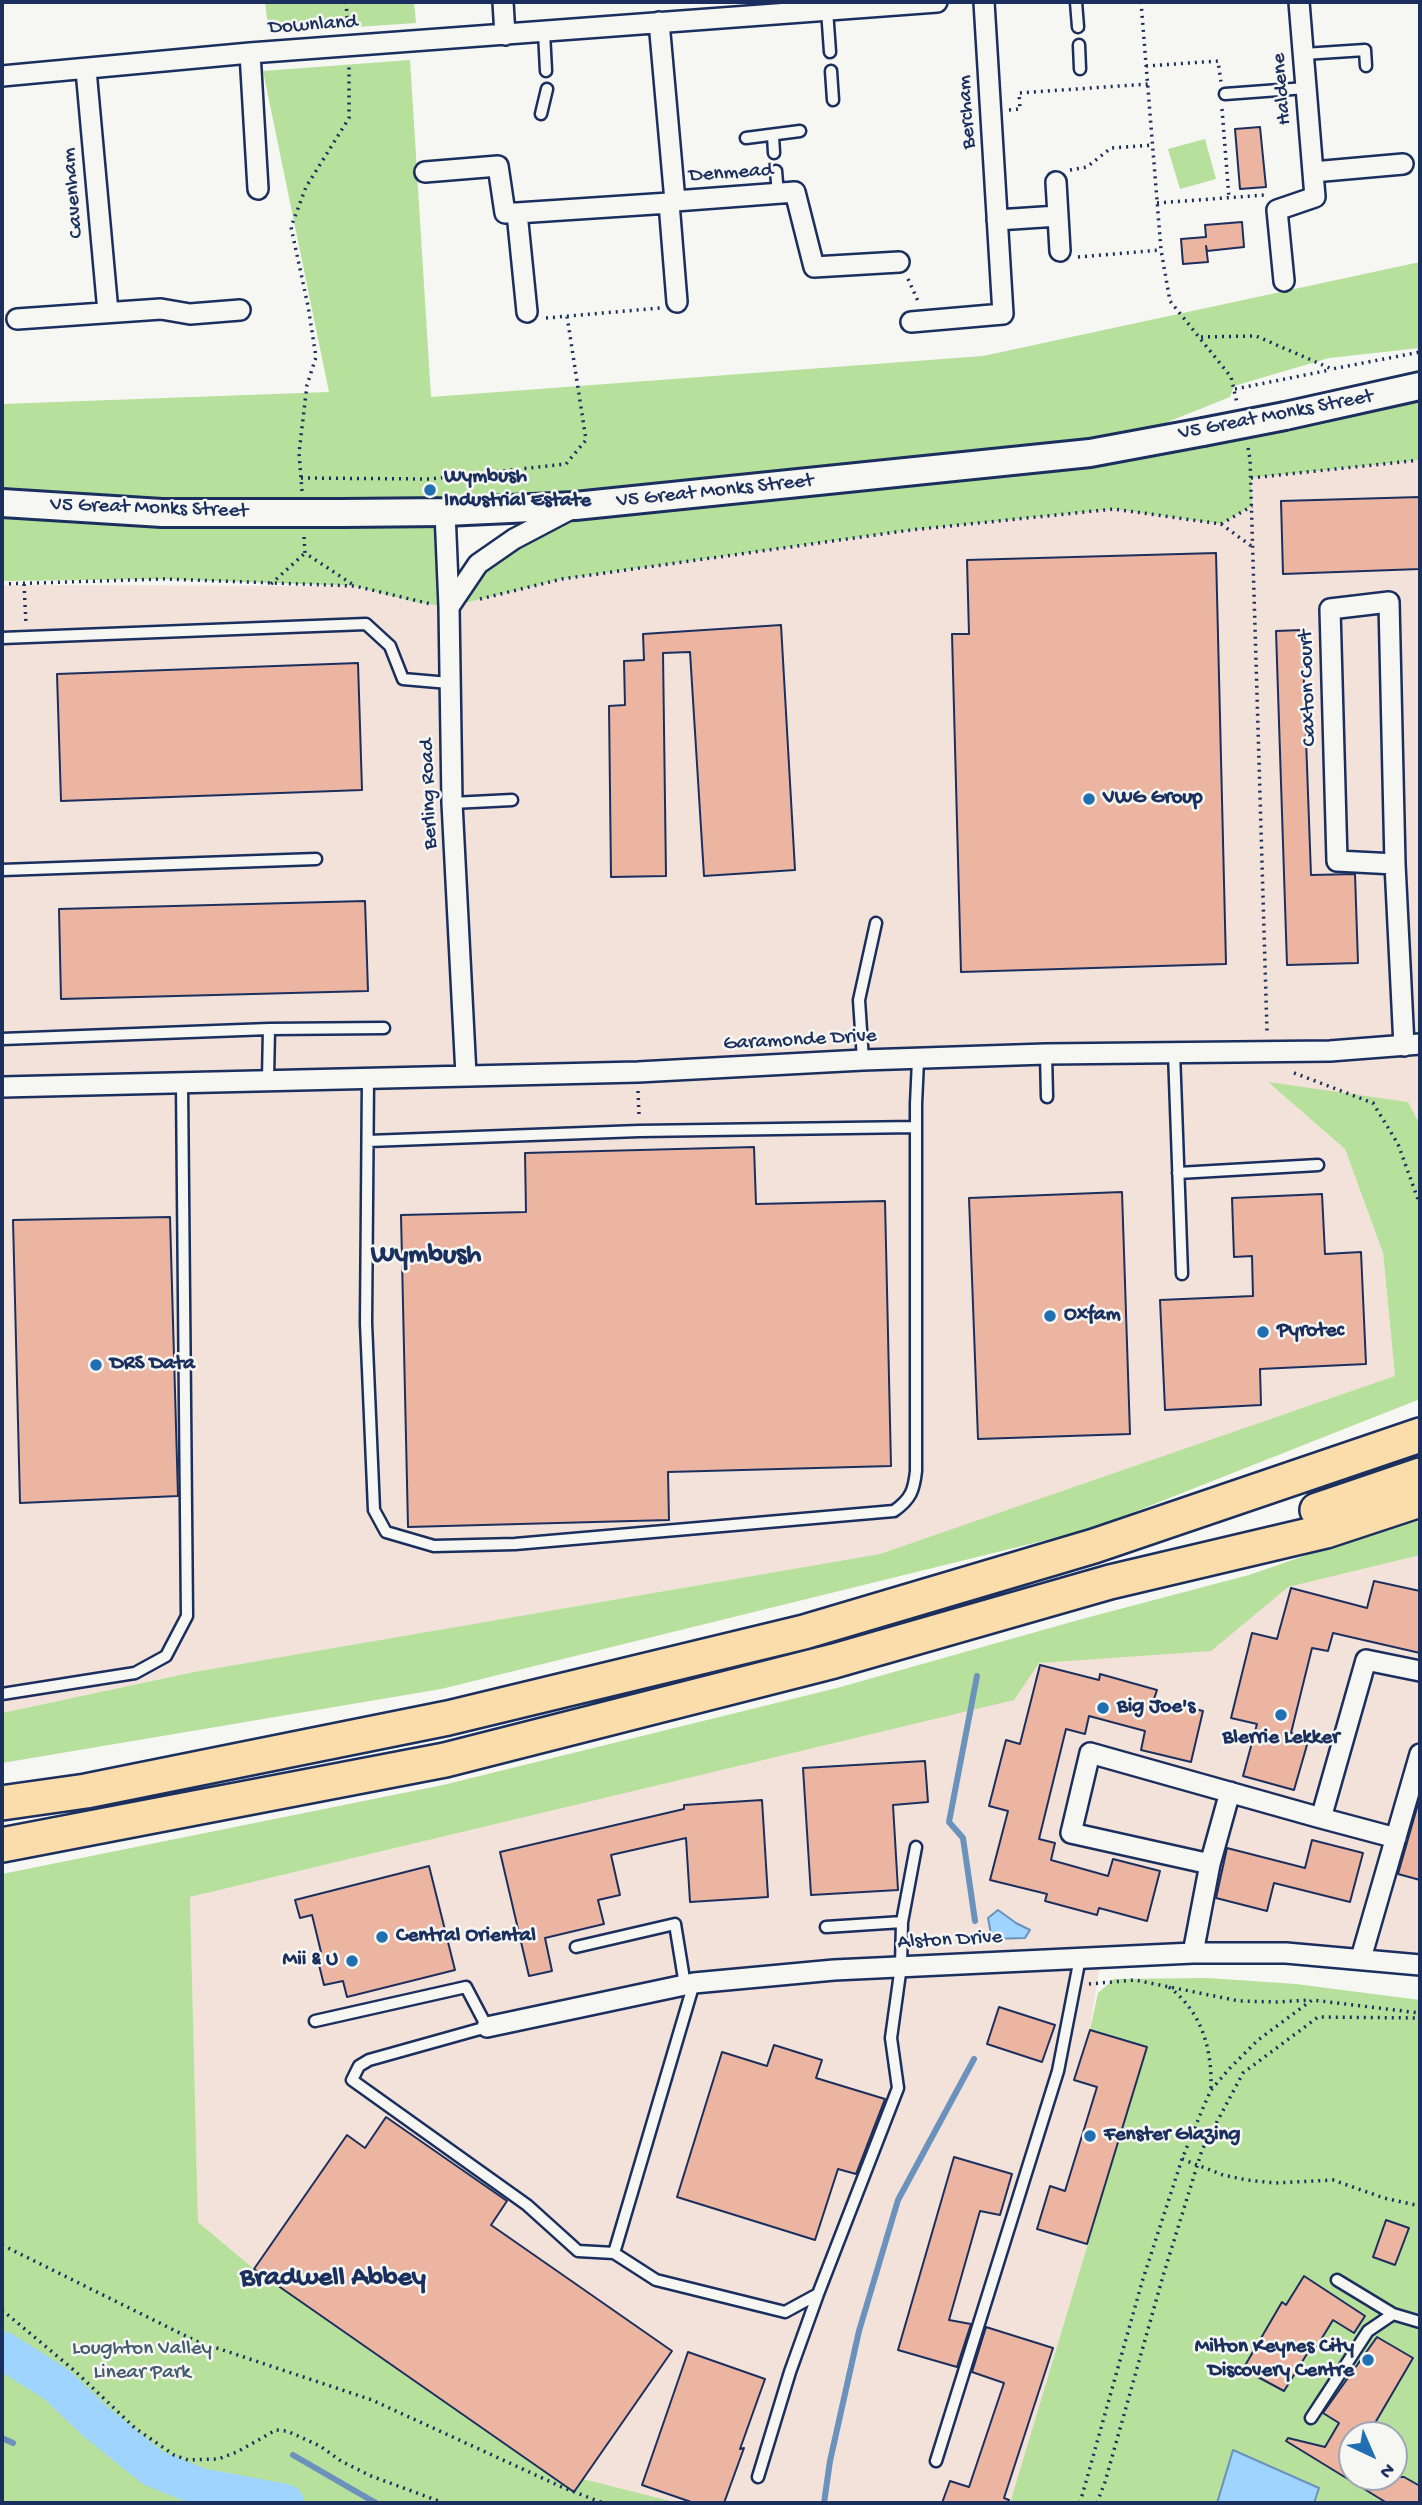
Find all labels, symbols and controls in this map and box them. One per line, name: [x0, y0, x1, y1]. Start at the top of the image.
street label: Downland: [268, 10, 358, 42]
street label: Haldene: [1267, 52, 1299, 126]
street label: Bercham: [953, 74, 983, 150]
street label: Cavenham: [57, 147, 91, 239]
street label: Denmead: [688, 158, 774, 190]
street label: V5 Great Monks Street: [1176, 385, 1376, 447]
place label: Wymbush Industrial Estate: [444, 465, 591, 515]
street label: V5 Great Monks Street: [615, 469, 815, 515]
marker: Wymbush Industrial Estate: [422, 482, 438, 498]
street label: V5 Great Monks Street: [50, 493, 248, 525]
street label: Caxton Court: [1294, 629, 1324, 747]
street label: Berling Road: [415, 738, 445, 850]
place label: VWG Group: [1103, 786, 1203, 812]
marker: VWG Group: [1081, 791, 1097, 807]
street label: Garamonde Drive: [723, 1024, 877, 1058]
district label: Wymbush: [371, 1240, 481, 1274]
place label: Oxfam: [1064, 1303, 1121, 1329]
marker: Oxfam: [1042, 1308, 1058, 1324]
place label: Pyrotec: [1277, 1319, 1344, 1345]
marker: Pyrotec: [1255, 1324, 1271, 1340]
place label: DRS Data: [110, 1352, 195, 1378]
marker: DRS Data: [88, 1357, 104, 1373]
place label: Big Joe's: [1117, 1695, 1195, 1721]
marker: Big Joe's: [1095, 1700, 1111, 1716]
marker: Blerrie Lekker: [1273, 1707, 1289, 1723]
place label: Blerrie Lekker: [1223, 1726, 1339, 1752]
place label: Central Oriental: [396, 1924, 536, 1950]
street label: Alston Drive: [897, 1926, 1003, 1956]
marker: Central Oriental: [374, 1929, 390, 1945]
place label: Mii & U: [283, 1948, 338, 1974]
marker: Mii & U: [344, 1953, 360, 1969]
place label: Fenster Glazing: [1104, 2123, 1240, 2149]
marker: Fenster Glazing: [1082, 2128, 1098, 2144]
district label: Bradwell Abbey: [240, 2263, 426, 2297]
place label: Milton Keynes City Discovery Centre: [1195, 2335, 1354, 2385]
park label: Loughton Valley Linear Park: [72, 2337, 212, 2387]
marker: Milton Keynes City Discovery Centre: [1360, 2352, 1376, 2368]
north arrow: [1338, 2421, 1408, 2491]
text: N: [1374, 2457, 1399, 2483]

